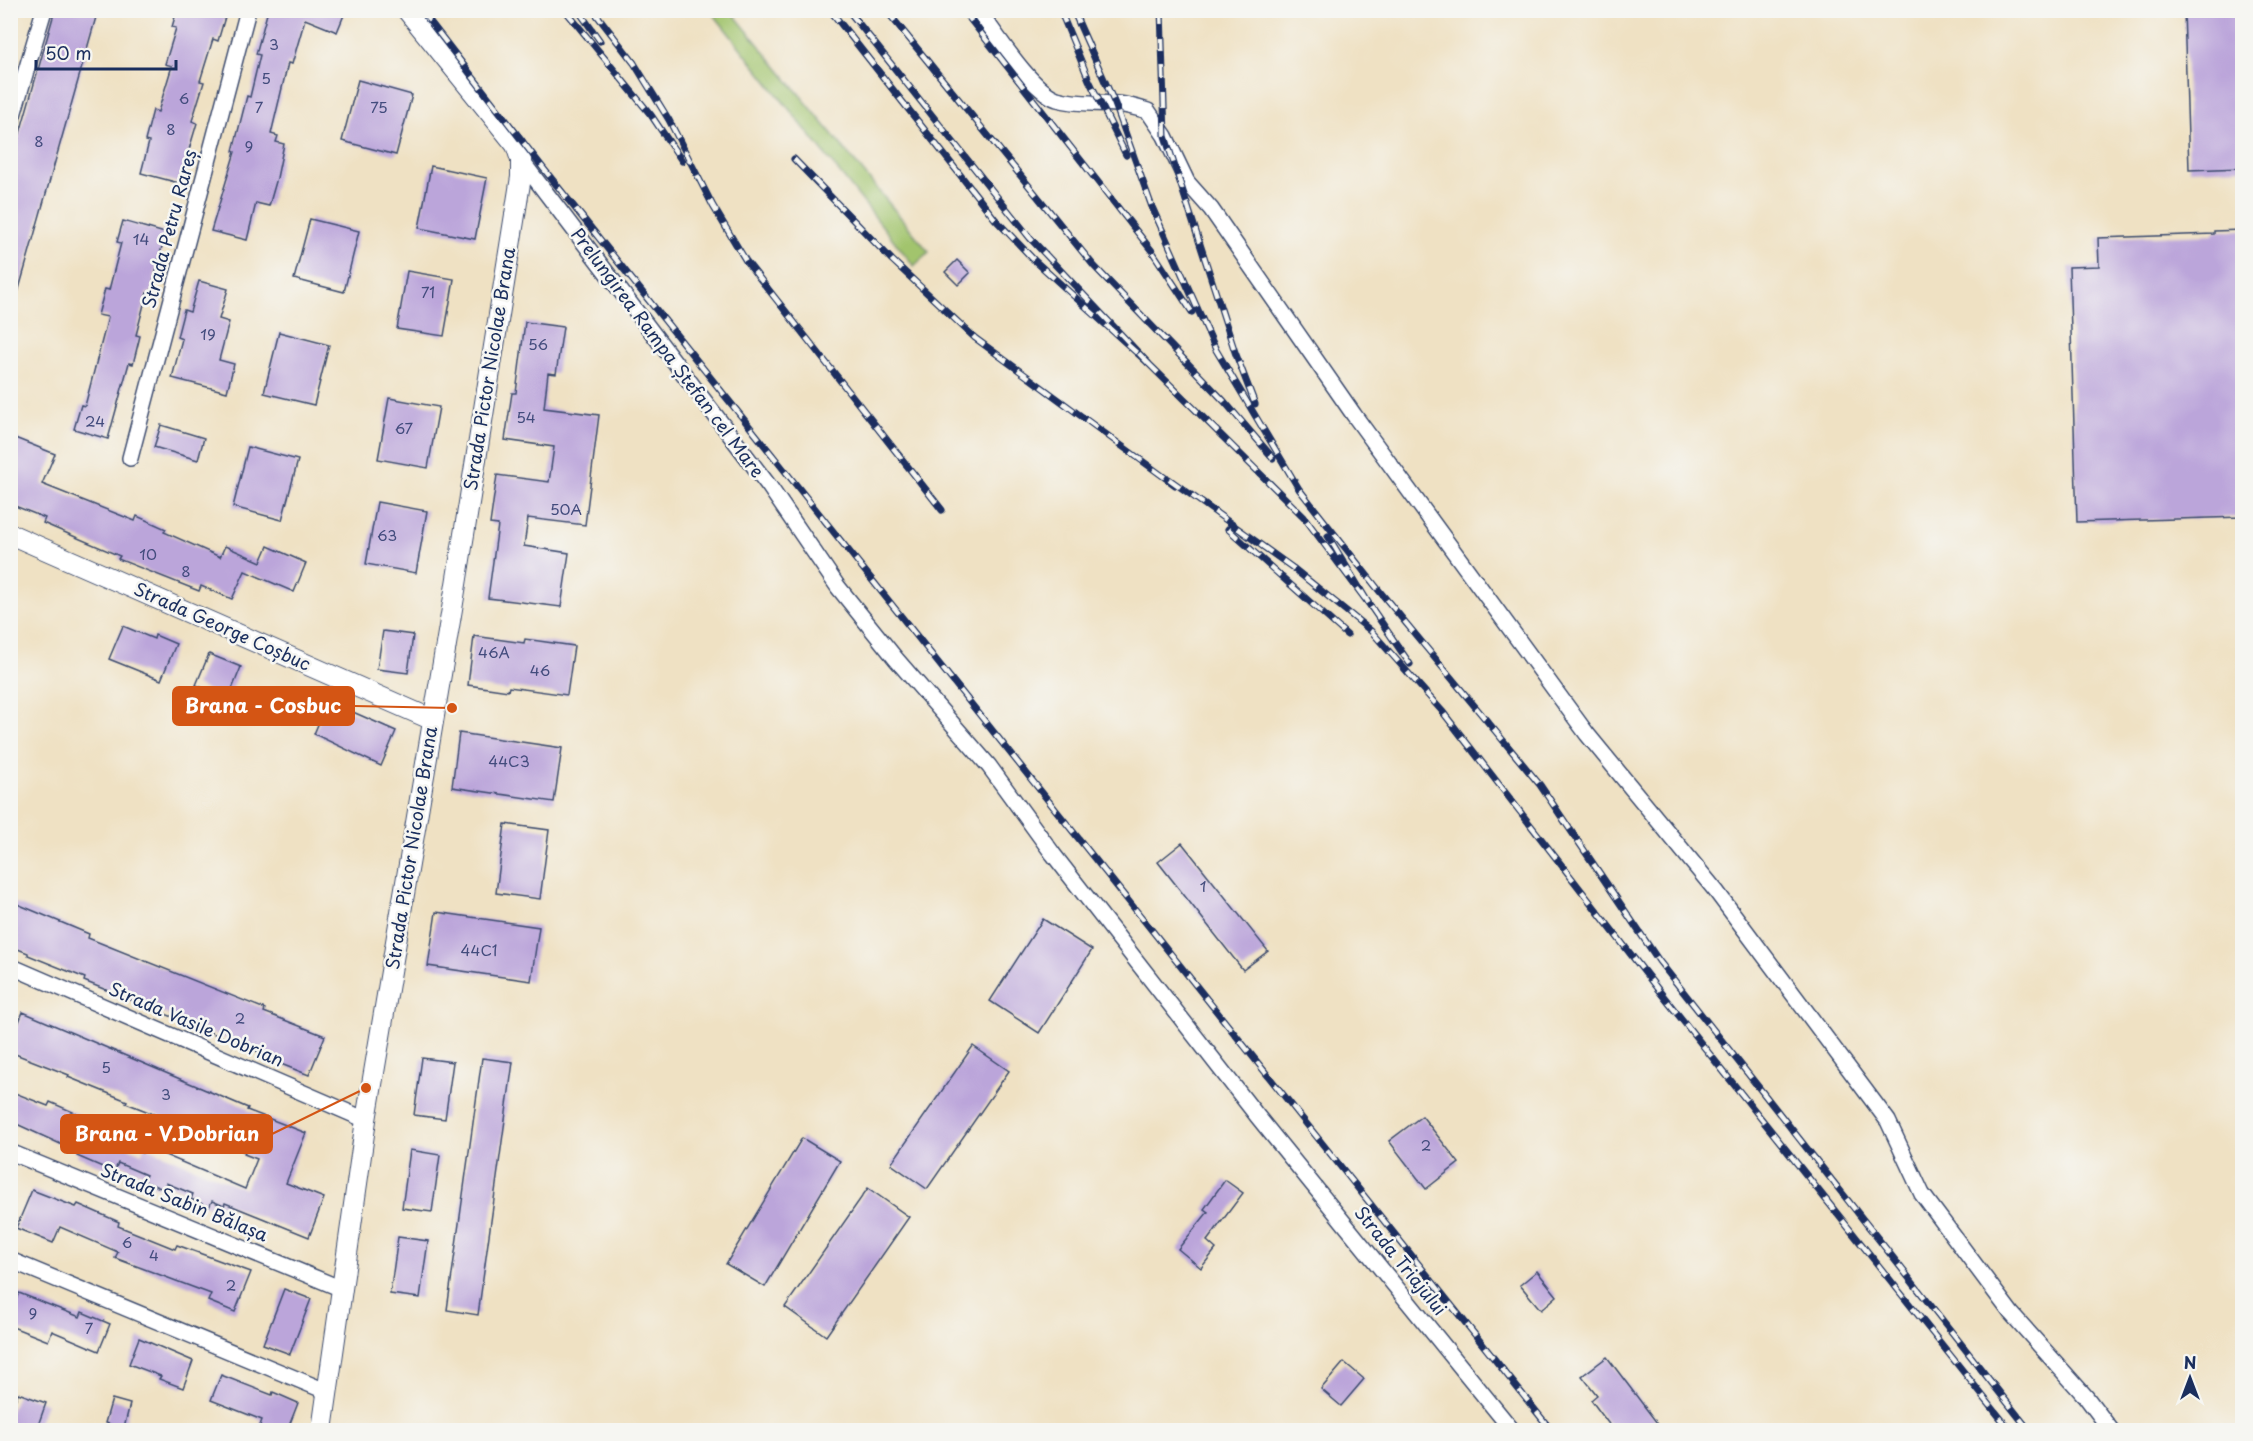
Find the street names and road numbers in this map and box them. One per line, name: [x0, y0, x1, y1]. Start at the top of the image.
street label: Strada Petru Rareș: [134, 146, 203, 311]
street label: Prelungirea Rampa Ștefan cel Mare: [565, 222, 771, 483]
street label: Strada Pictor Nicolae Brana: [456, 245, 521, 492]
street label: Strada George Coșbuc: [130, 574, 315, 677]
street label: Strada Pictor Nicolae Brana: [378, 724, 443, 971]
street label: Strada Vasile Dobrian: [105, 975, 288, 1073]
street label: Strada Sabin Bălașa: [97, 1156, 273, 1248]
street label: Strada Triajului: [1348, 1199, 1454, 1321]

